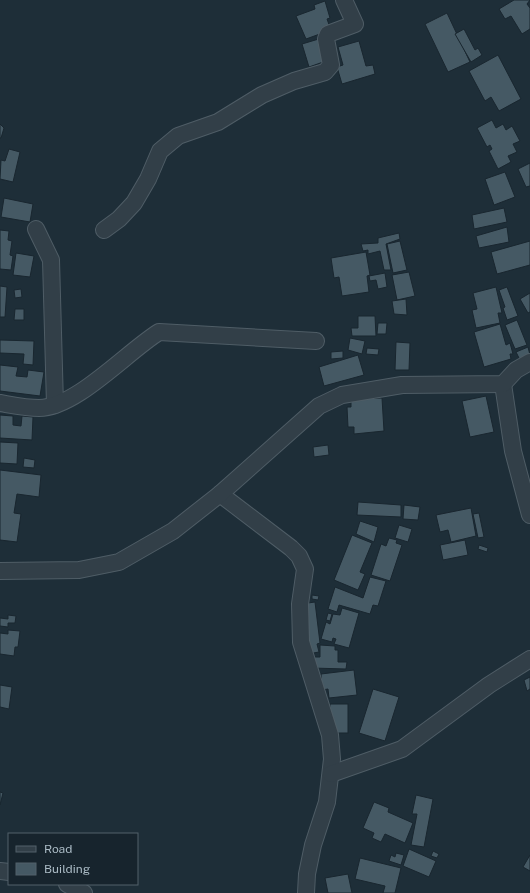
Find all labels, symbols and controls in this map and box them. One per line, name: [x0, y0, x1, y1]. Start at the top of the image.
legend: [8, 833, 138, 885]
text: Road: [44, 842, 72, 856]
text: Building: [44, 862, 90, 876]

